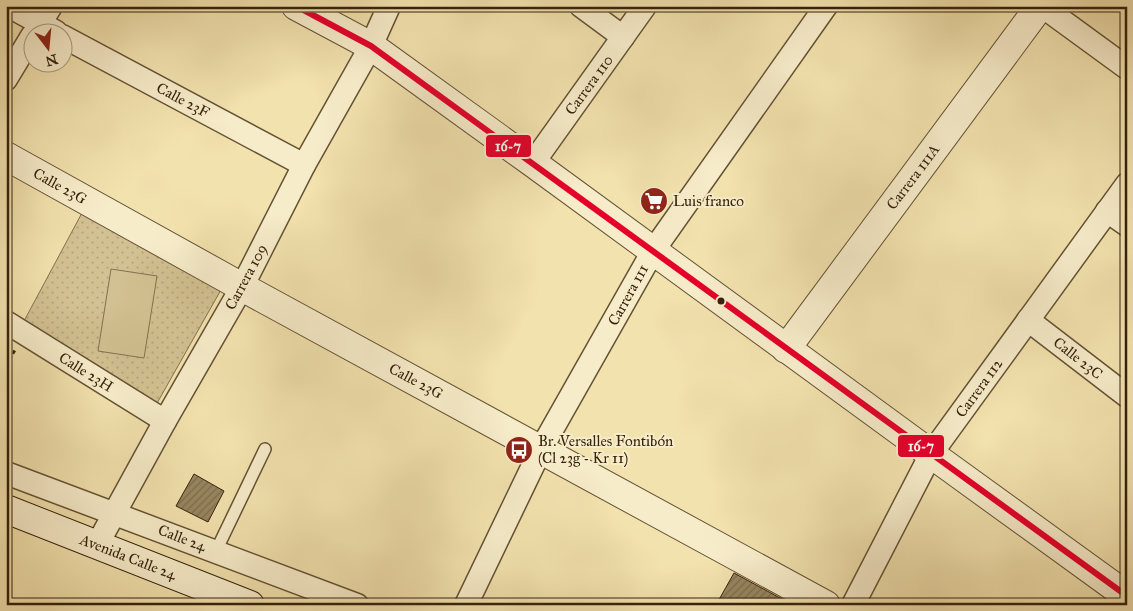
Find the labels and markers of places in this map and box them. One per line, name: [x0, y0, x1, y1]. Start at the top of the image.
supermarket icon: Luis franco: [639, 186, 669, 216]
place label: Luis franco: [673, 192, 744, 210]
unlabelled marker: [716, 296, 726, 306]
place label: Br. Versalles Fontibón (Cl 23g - Kr 11): [538, 432, 673, 468]
bus stop icon: Br. Versalles Fontibón (Cl 23g - Kr 11): [504, 435, 534, 465]

